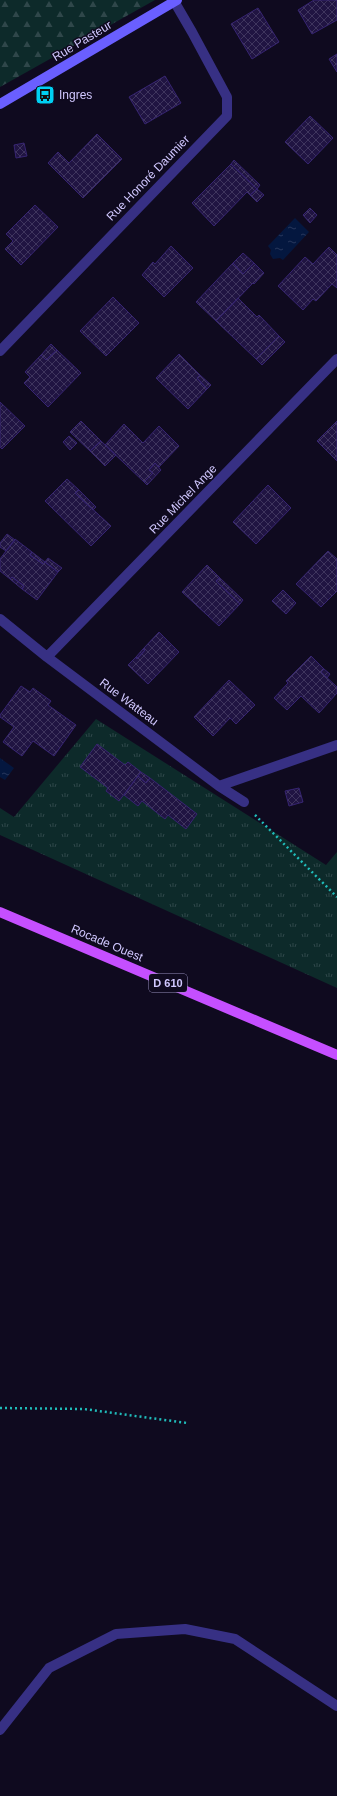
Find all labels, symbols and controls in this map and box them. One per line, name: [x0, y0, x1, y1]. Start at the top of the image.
street label: Rue Pasteur: [50, 18, 114, 64]
bus stop icon: Ingres: [34, 84, 56, 106]
place label: Ingres: [59, 88, 92, 102]
street label: Rue Honoré Daumier: [104, 132, 192, 224]
street label: Rue Michel Ange: [146, 461, 220, 536]
street label: Rue Watteau: [97, 675, 161, 729]
street label: Rocade Ouest: [69, 922, 146, 965]
road number: D 610: [149, 974, 187, 992]

